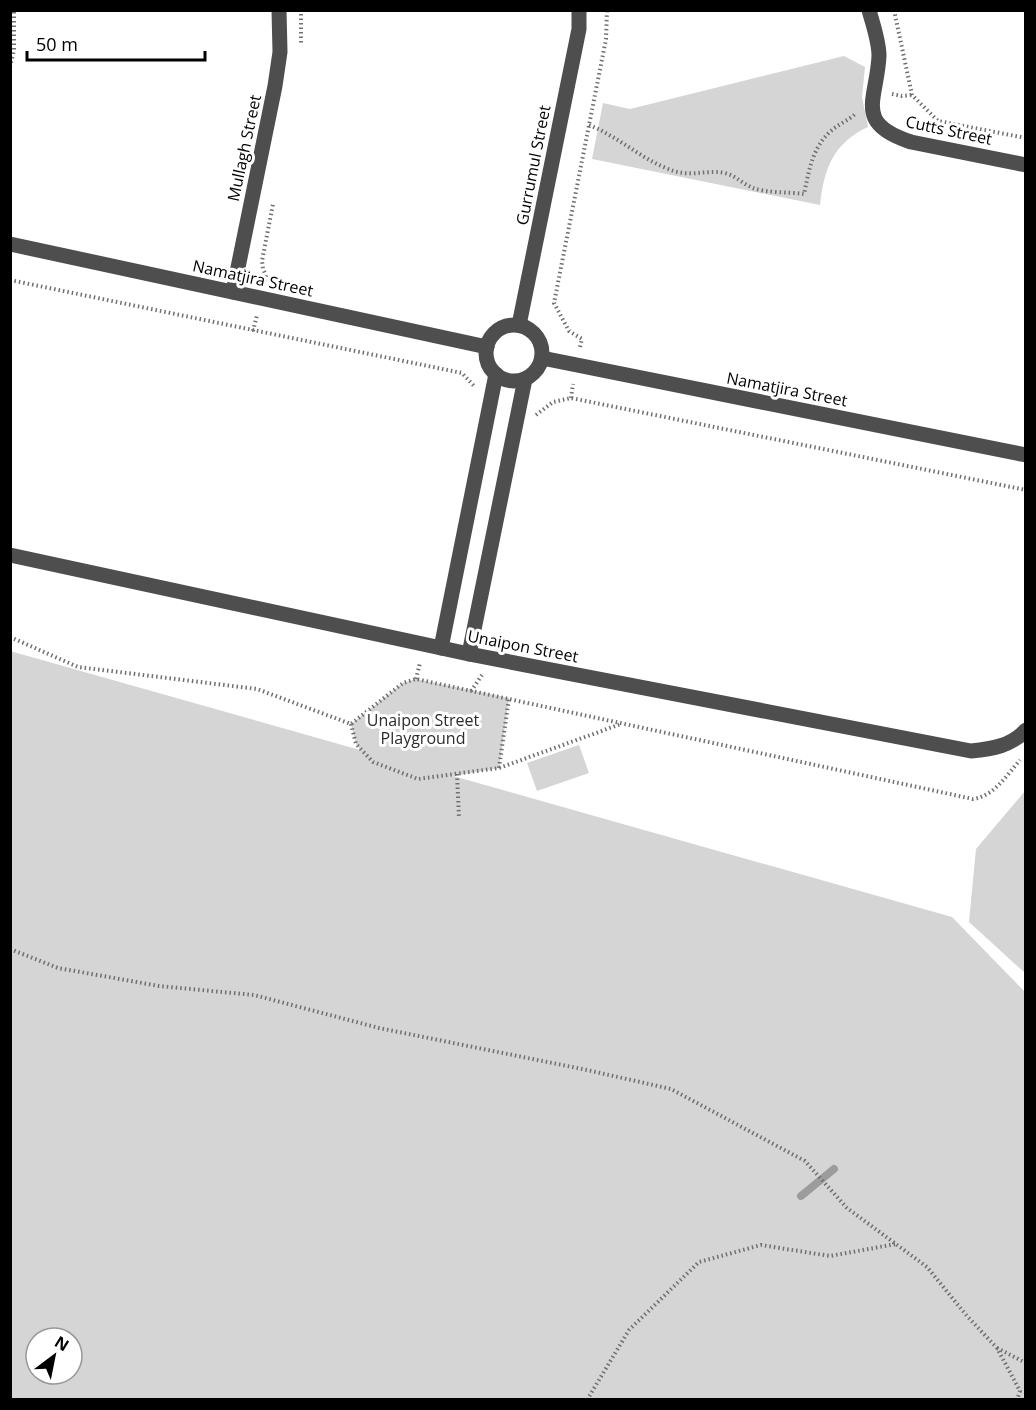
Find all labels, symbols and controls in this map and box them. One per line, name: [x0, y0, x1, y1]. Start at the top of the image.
scale bar: [27, 24, 206, 62]
text: 50 m: [36, 32, 78, 56]
street label: Mullagh Street: [222, 92, 266, 203]
street label: Gurrumul Street: [511, 103, 555, 227]
street label: Cutts Street: [904, 110, 995, 150]
street label: Namatjira Street: [191, 254, 316, 302]
street label: Namatjira Street: [725, 366, 850, 412]
street label: Unaipon Street: [466, 624, 581, 668]
park label: Unaipon Street Playground: [367, 709, 480, 749]
north arrow: [24, 1326, 84, 1386]
text: N: [51, 1331, 73, 1356]

